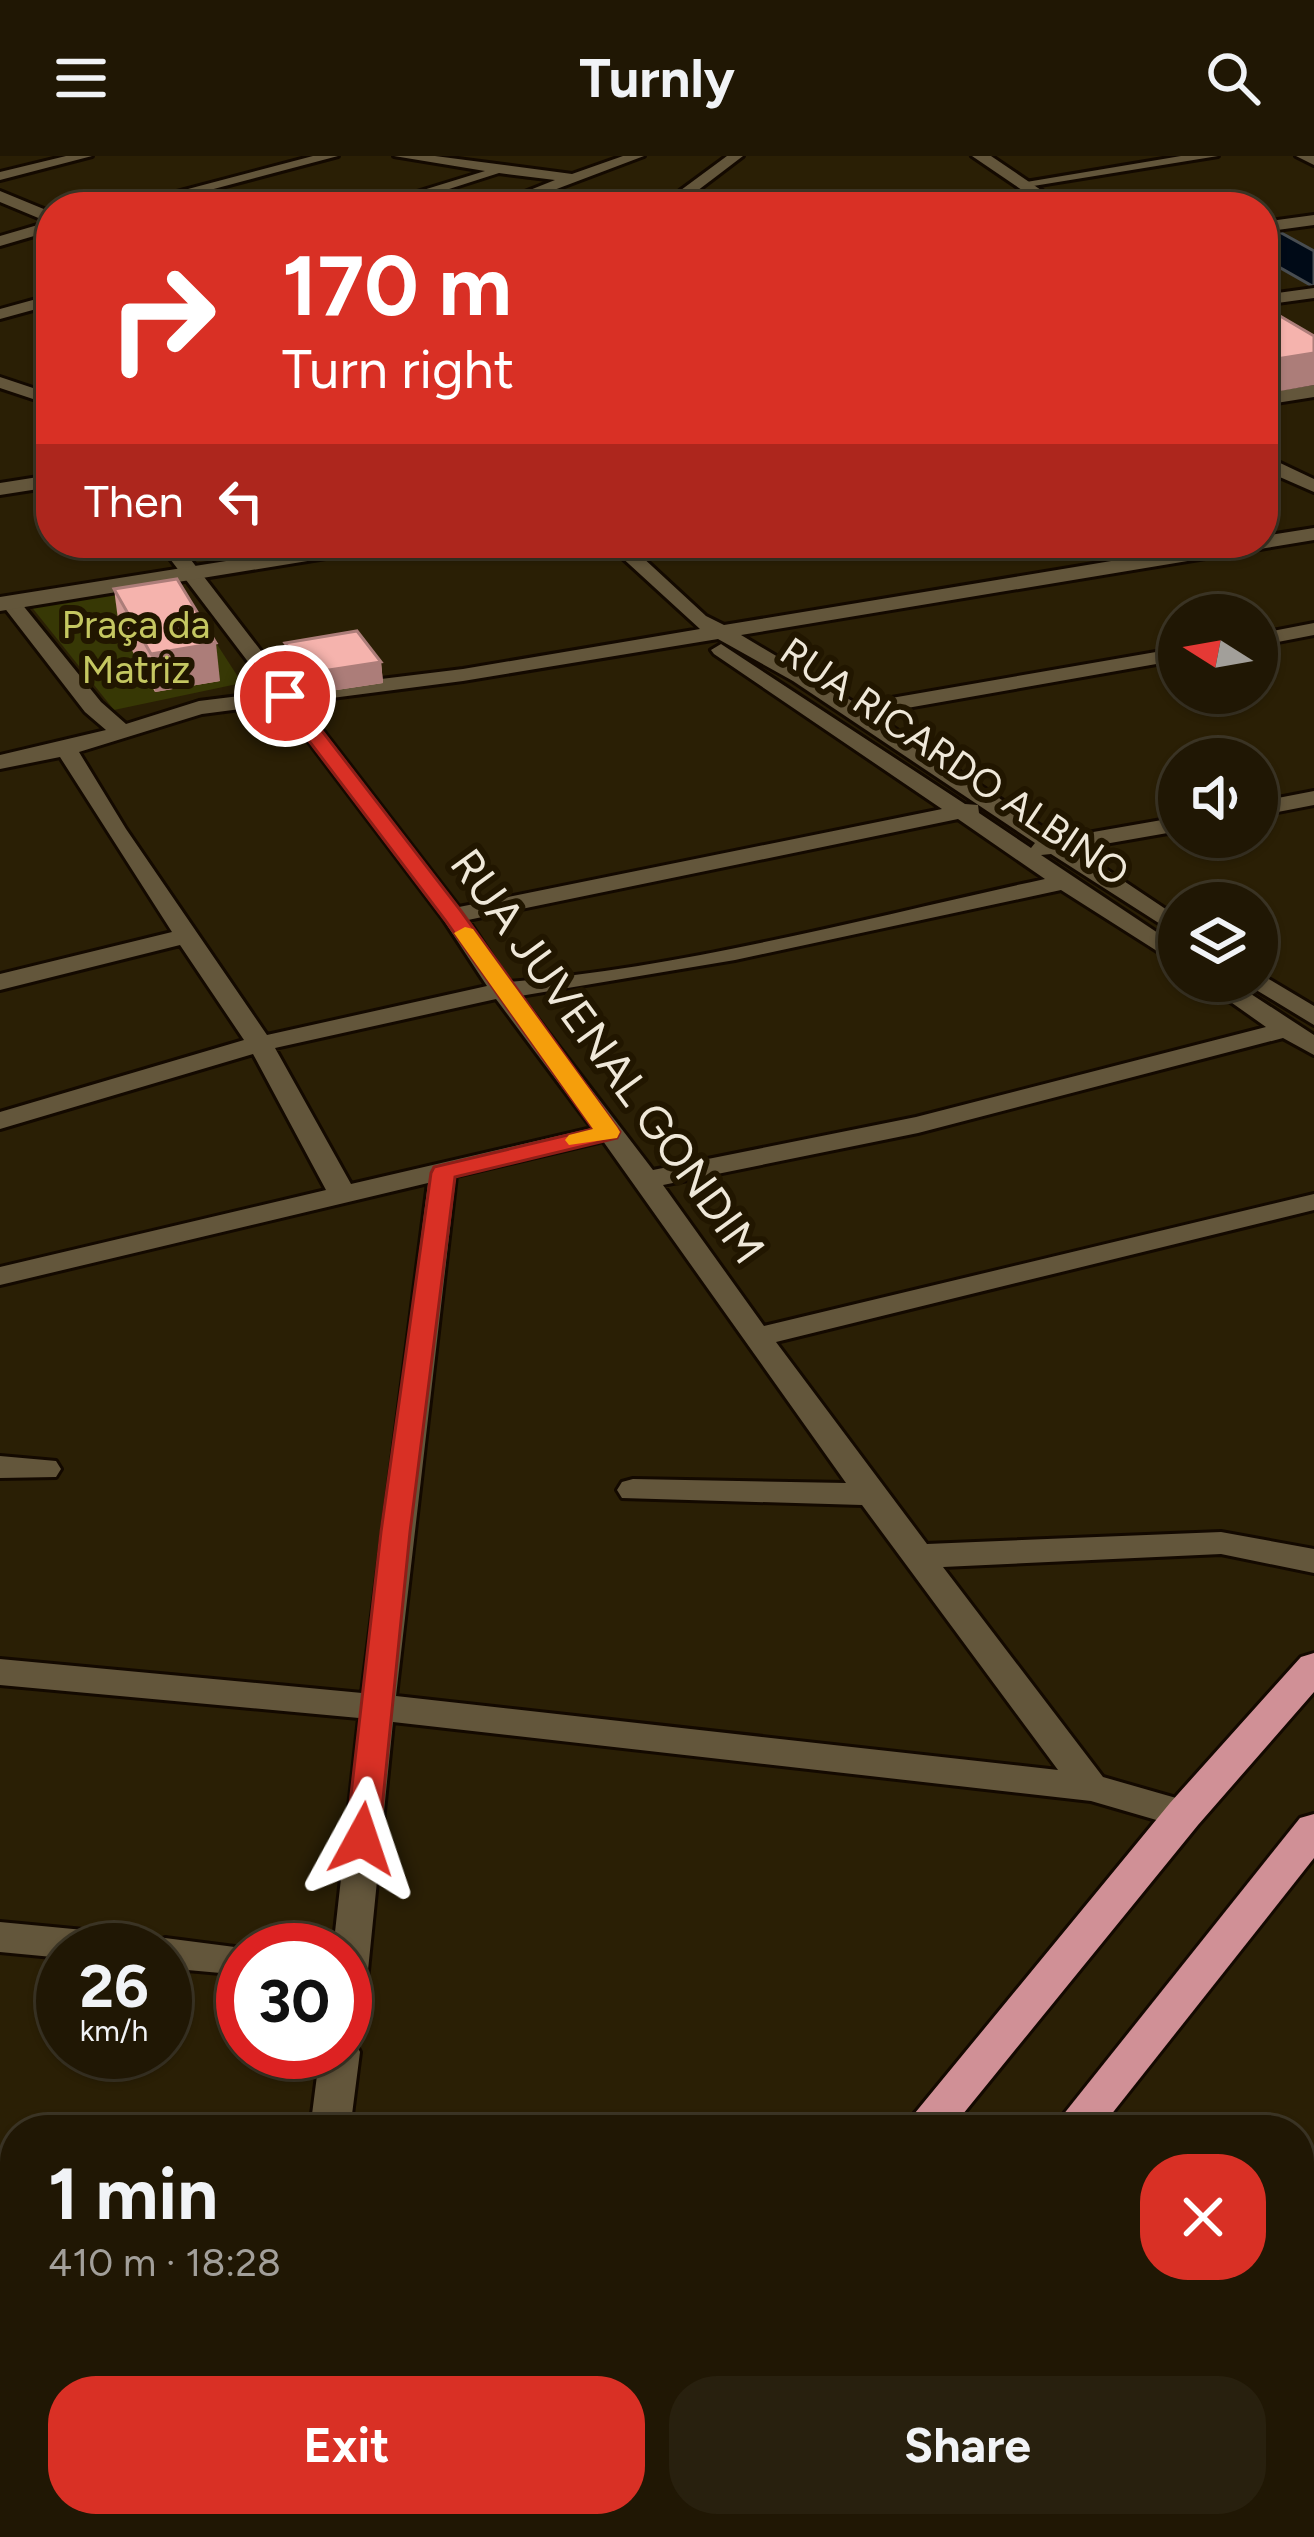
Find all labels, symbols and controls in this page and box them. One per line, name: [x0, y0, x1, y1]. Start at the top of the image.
icon: menu: [48, 45, 114, 111]
icon: search: [1200, 45, 1266, 111]
text: Turnly: [579, 46, 735, 111]
text: 170 m: [282, 235, 512, 336]
icon: right: [84, 240, 240, 396]
text: Turn right: [282, 337, 514, 402]
icon: left: [208, 468, 274, 534]
text: Then: [84, 474, 184, 528]
north arrow: [1158, 594, 1278, 714]
map controls: [1158, 594, 1278, 1002]
park label: Praça da Matriz: [62, 601, 210, 693]
street label: RUA RICARDO ALBINO: [772, 627, 1138, 896]
pin: [234, 645, 336, 747]
icon: arrive: [252, 663, 318, 729]
button: sound: [1158, 738, 1278, 858]
street label: RUA JUVENAL GONDIM: [440, 838, 776, 1274]
button: layers: [1158, 882, 1278, 1002]
position arrow: [299, 1776, 425, 1902]
speed limit sign: 30: [216, 1923, 372, 2079]
text: 26: [79, 1950, 149, 2022]
text: km/h: [80, 2012, 148, 2049]
text: 1 min: [48, 2151, 218, 2237]
button: close: [1140, 2154, 1266, 2280]
text: 410 m · 18:28: [48, 2239, 281, 2286]
button: Exit: [48, 2376, 645, 2514]
button: Share: [669, 2376, 1266, 2514]

